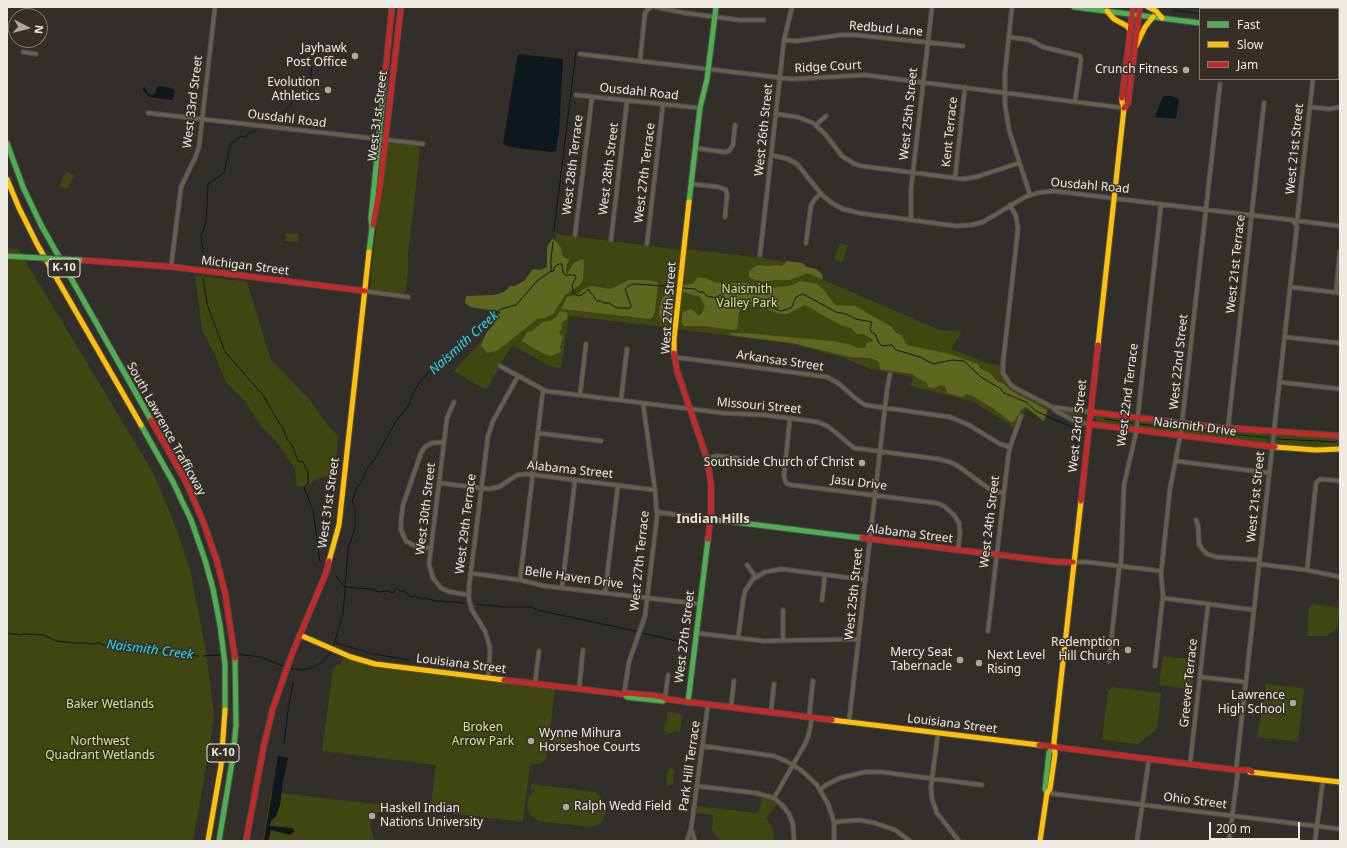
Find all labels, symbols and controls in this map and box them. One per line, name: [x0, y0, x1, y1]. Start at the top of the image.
north arrow: [8, 8, 48, 48]
legend: [1199, 8, 1339, 80]
text: Fast: [1237, 16, 1260, 33]
street label: Redbud Lane: [848, 19, 924, 39]
text: N: [31, 24, 47, 35]
text: Slow: [1237, 36, 1263, 53]
place label: Jayhawk Post Office: [286, 42, 347, 70]
marker: Jayhawk Post Office: [350, 51, 360, 61]
street label: West 33rd Street: [180, 55, 206, 149]
text: Jam: [1237, 56, 1258, 73]
street label: Ridge Court: [794, 58, 862, 76]
place label: Crunch Fitness: [1095, 63, 1178, 77]
marker: Crunch Fitness: [1181, 65, 1191, 75]
street label: West 25th Street: [897, 67, 921, 161]
street label: West 31st Street: [365, 70, 391, 162]
place label: Evolution Athletics: [267, 76, 320, 104]
street label: Ousdahl Road: [599, 81, 679, 103]
street label: West 26th Street: [752, 83, 776, 177]
marker: Evolution Athletics: [323, 85, 333, 95]
street label: Kent Terrace: [939, 96, 961, 168]
street label: West 21st Street: [1283, 103, 1307, 195]
street label: Ousdahl Road: [247, 107, 327, 131]
street label: West 28th Terrace: [560, 114, 586, 216]
street label: West 28th Street: [596, 122, 622, 216]
street label: West 27th Terrace: [632, 122, 658, 224]
street label: Ousdahl Road: [1050, 175, 1130, 197]
street label: West 21st Terrace: [1224, 214, 1248, 314]
street label: Michigan Street: [200, 253, 290, 279]
road number: K-10: [48, 259, 80, 277]
street label: West 27th Street: [659, 261, 679, 355]
park label: Naismith Valley Park: [716, 283, 778, 311]
water label: Naismith Creek: [426, 308, 502, 378]
street label: West 22nd Street: [1167, 313, 1191, 411]
street label: West 22nd Terrace: [1115, 342, 1141, 448]
street label: Arkansas Street: [735, 348, 825, 374]
street label: South Lawrence Trafficway: [123, 360, 209, 498]
street label: West 23rd Street: [1066, 379, 1090, 473]
street label: Missouri Street: [716, 395, 802, 417]
street label: Naismith Drive: [1153, 415, 1237, 439]
street label: West 21st Street: [1244, 451, 1268, 543]
place label: Southside Church of Christ: [704, 456, 854, 470]
street label: West 31st Street: [316, 457, 342, 549]
street label: Alabama Street: [526, 458, 614, 482]
marker: Southside Church of Christ: [857, 458, 867, 468]
street label: West 30th Street: [413, 462, 439, 556]
street label: Jasu Drive: [830, 472, 888, 494]
street label: West 29th Terrace: [453, 473, 479, 575]
street label: West 24th Street: [977, 475, 1003, 569]
street label: West 27th Terrace: [628, 510, 652, 612]
district label: Indian Hills: [676, 511, 750, 527]
street label: Alabama Street: [866, 522, 954, 546]
street label: West 25th Street: [842, 547, 866, 641]
street label: Belle Haven Drive: [524, 564, 624, 592]
street label: West 27th Street: [672, 590, 698, 684]
place label: Redemption Hill Church: [1051, 636, 1120, 664]
water label: Naismith Creek: [106, 637, 194, 663]
street label: Greever Terrace: [1177, 638, 1201, 728]
marker: Redemption Hill Church: [1123, 645, 1133, 655]
place label: Mercy Seat Tabernacle: [890, 646, 952, 674]
place label: Next Level Rising: [987, 649, 1045, 677]
street label: Louisiana Street: [415, 651, 507, 677]
marker: Mercy Seat Tabernacle: [955, 655, 965, 665]
marker: Next Level Rising: [974, 658, 984, 668]
place label: Lawrence High School: [1218, 689, 1285, 717]
park label: Baker Wetlands: [66, 698, 154, 712]
marker: Lawrence High School: [1288, 698, 1298, 708]
street label: Louisiana Street: [906, 711, 998, 737]
street label: Park Hill Terrace: [677, 720, 703, 812]
park label: Broken Arrow Park: [452, 721, 514, 749]
place label: Wynne Mihura Horseshoe Courts: [539, 727, 640, 755]
park label: Northwest Quadrant Wetlands: [45, 735, 155, 763]
marker: Wynne Mihura Horseshoe Courts: [526, 736, 536, 746]
road number: K-10: [207, 744, 239, 762]
street label: Ohio Street: [1162, 790, 1228, 812]
place label: Ralph Wedd Field: [574, 800, 671, 814]
place label: Haskell Indian Nations University: [380, 802, 483, 830]
marker: Ralph Wedd Field: [561, 802, 571, 812]
marker: Haskell Indian Nations University: [367, 811, 377, 821]
scale bar: [1211, 814, 1302, 840]
text: 200 m: [1216, 820, 1251, 837]

